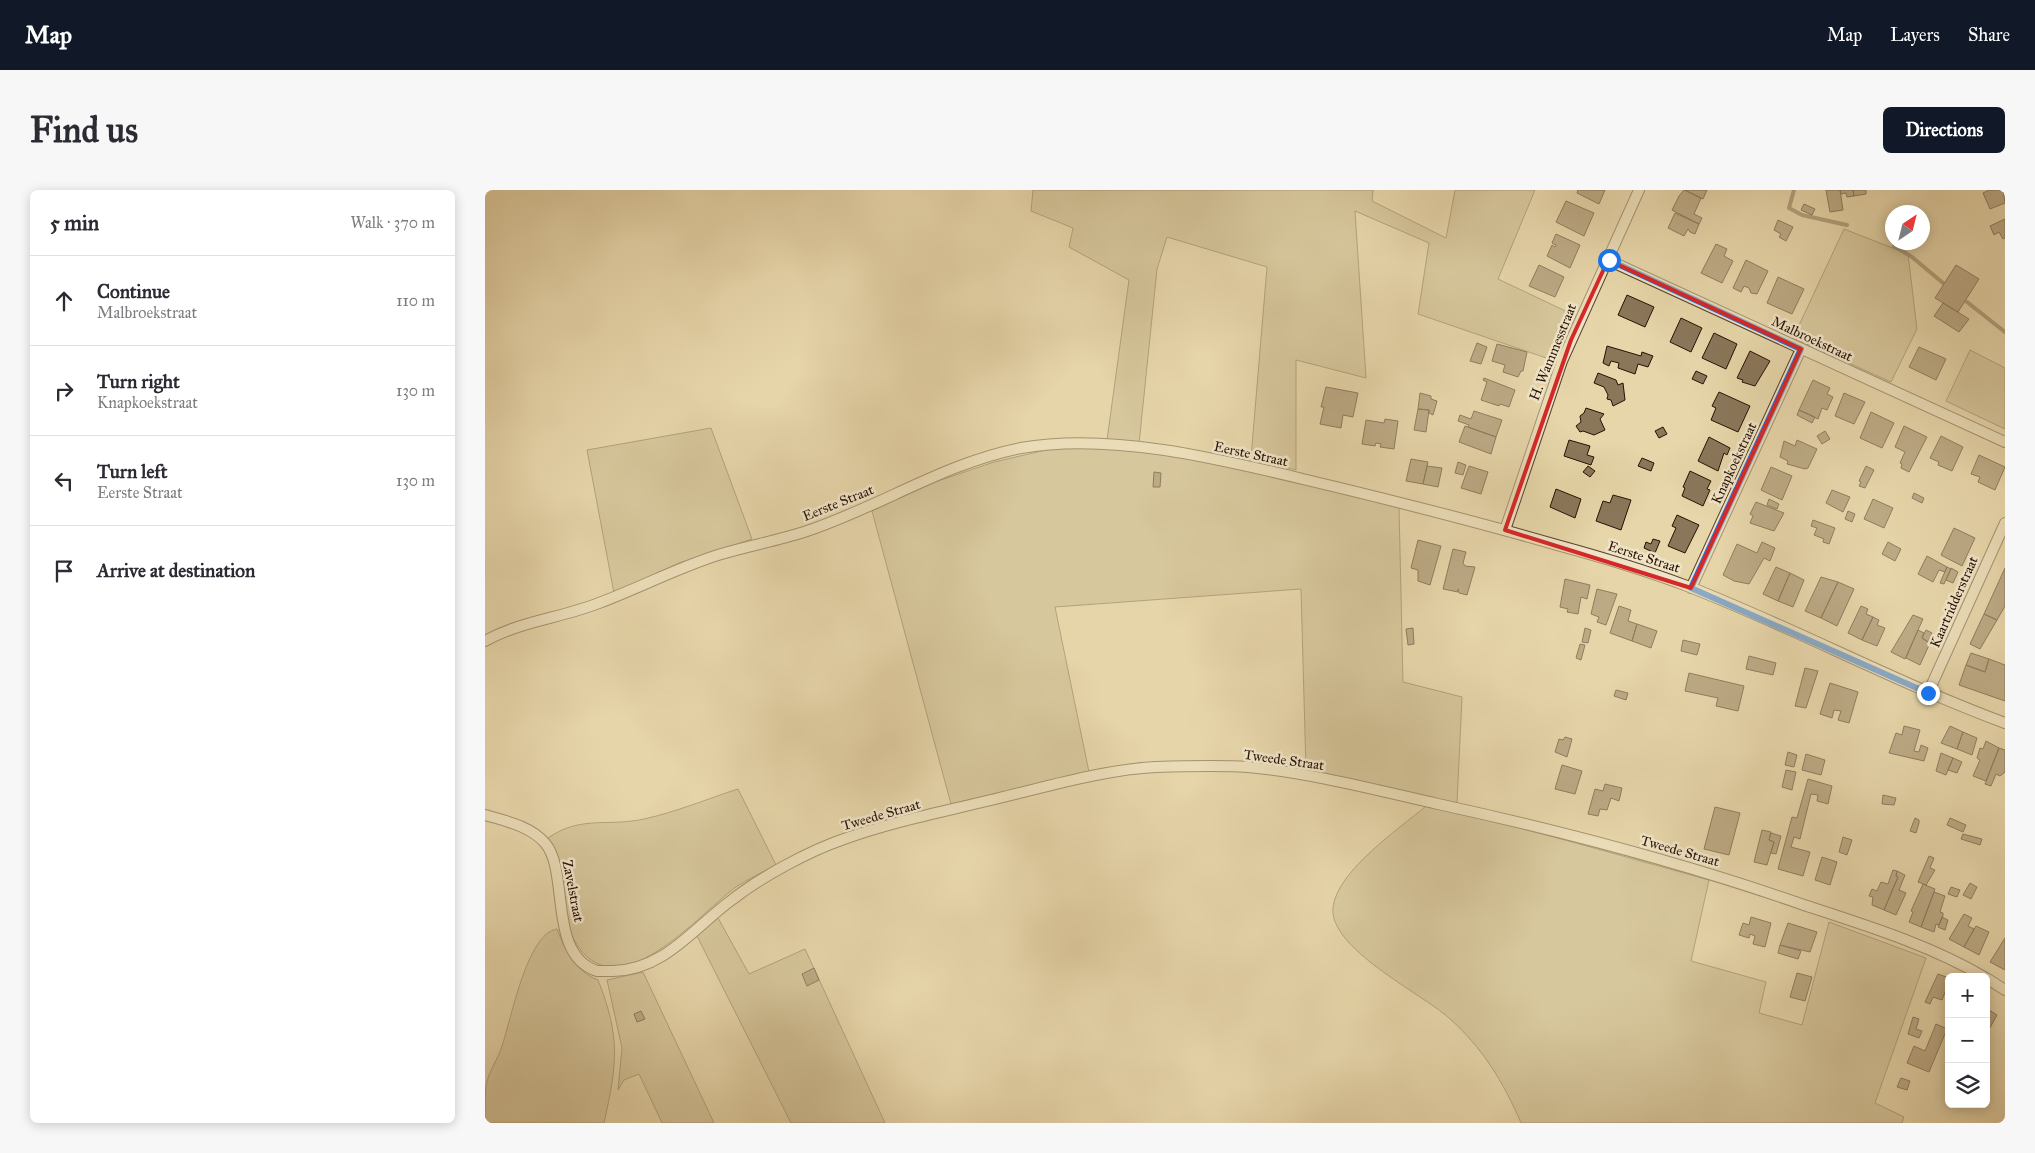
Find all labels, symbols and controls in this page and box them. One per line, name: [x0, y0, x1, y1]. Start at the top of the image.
text: Map: [25, 20, 72, 50]
text: Map: [1827, 24, 1862, 46]
text: Layers: [1890, 24, 1940, 46]
text: Share: [1968, 24, 2010, 46]
button: Directions: [1883, 107, 2005, 153]
text: Find us: [30, 109, 138, 152]
north arrow: [1885, 205, 1930, 250]
text: 5 min: [50, 210, 99, 236]
text: Walk · 370 m: [351, 213, 435, 232]
route start: [1598, 249, 1621, 272]
text: Continue: [97, 280, 170, 303]
icon: ahead: [50, 287, 78, 315]
text: 110 m: [396, 291, 435, 310]
street label: H. Wammesstraat: [1526, 301, 1580, 403]
text: Malbroekstraat: [97, 303, 197, 322]
street label: Malbroekstraat: [1769, 313, 1855, 365]
text: Turn right: [97, 370, 180, 393]
icon: right: [50, 377, 78, 405]
text: 130 m: [396, 381, 435, 400]
text: Knapkoekstraat: [97, 393, 198, 412]
street label: Knapkoekstraat: [1708, 419, 1760, 507]
street label: Eerste Straat: [1213, 438, 1290, 470]
text: Turn left: [97, 460, 167, 483]
icon: left: [50, 467, 78, 495]
text: 130 m: [396, 471, 435, 490]
street label: Eerste Straat: [800, 481, 876, 525]
text: Eerste Straat: [97, 483, 183, 502]
street label: Eerste Straat: [1606, 537, 1682, 577]
street label: Kaartridderstraat: [1926, 554, 1982, 650]
icon: arrive: [50, 557, 78, 585]
text: Arrive at destination: [97, 559, 255, 582]
route end: [1917, 682, 1940, 705]
street label: Tweede Straat: [1243, 746, 1325, 774]
street label: Tweede Straat: [840, 796, 922, 834]
street label: Tweede Straat: [1639, 832, 1721, 870]
street label: Zavelstraat: [559, 859, 587, 923]
map controls: [1945, 973, 1990, 1108]
button: +: [1945, 973, 1990, 1018]
button: −: [1945, 1018, 1990, 1063]
button: layers: [1945, 1063, 1990, 1108]

